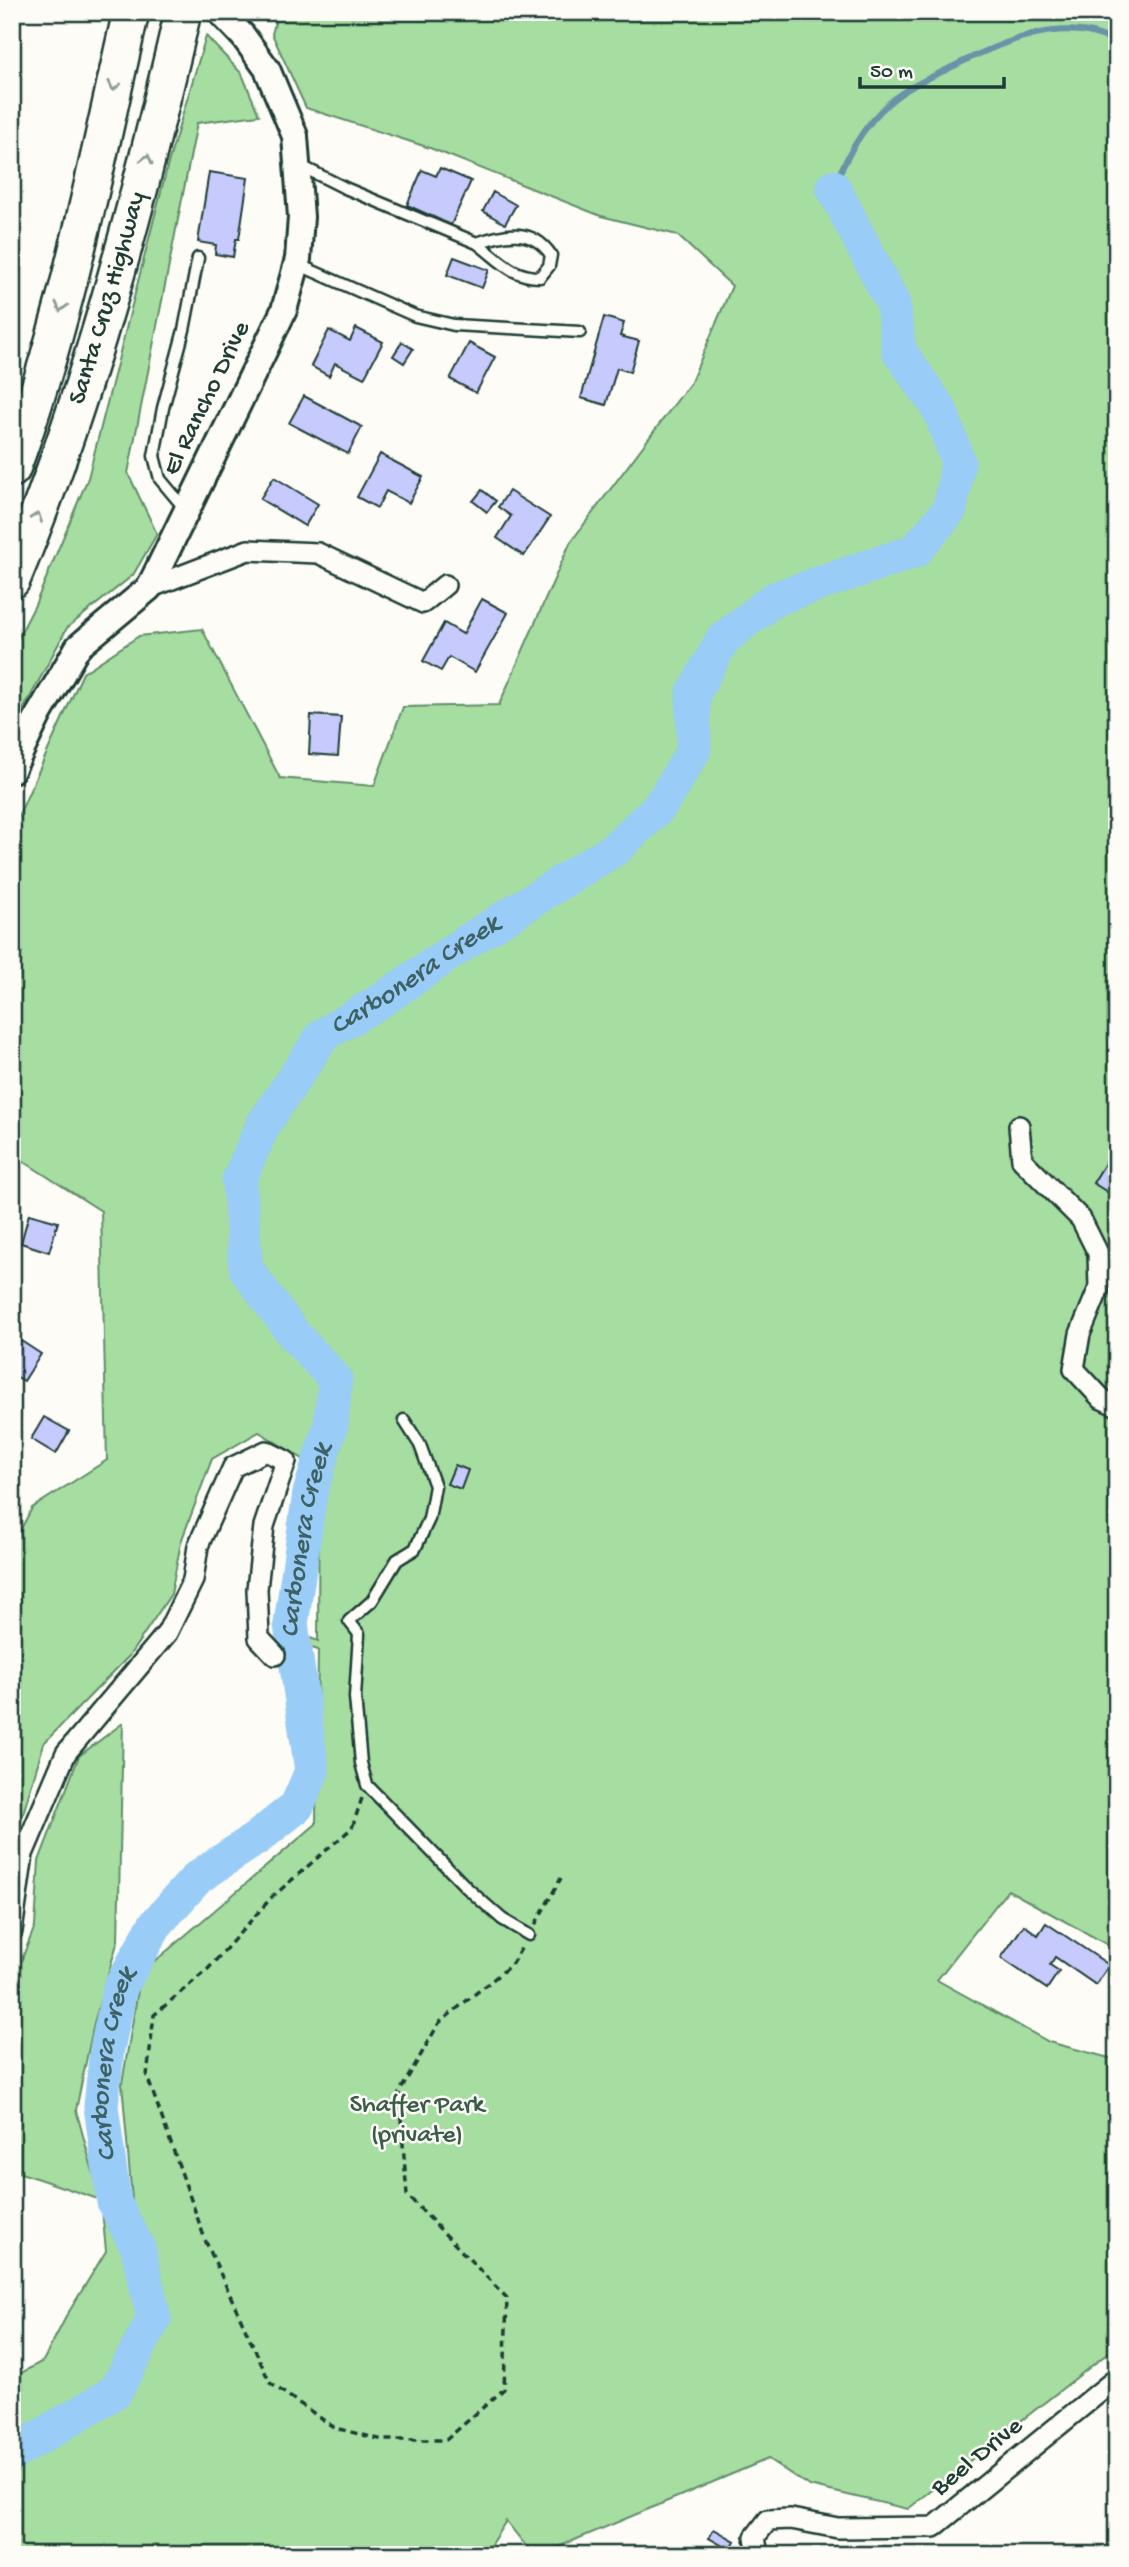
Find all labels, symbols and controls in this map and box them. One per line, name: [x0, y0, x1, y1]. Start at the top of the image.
scale bar: [860, 46, 1003, 90]
text: 50 m: [870, 61, 913, 86]
one-way arrow: [107, 80, 122, 92]
one-way arrow: [139, 153, 153, 165]
street label: Santa Cruz Highway: [62, 188, 154, 408]
one-way arrow: [55, 301, 69, 313]
street label: El Rancho Drive: [157, 316, 259, 481]
one-way arrow: [29, 511, 43, 523]
water label: Carbonera Creek: [325, 907, 509, 1043]
water label: Carbonera Creek: [274, 1437, 341, 1640]
water label: Carbonera Creek: [85, 1959, 146, 2163]
park label: Shaffer Park (private): [350, 2091, 487, 2152]
street label: Beel Drive: [925, 2411, 1030, 2505]

